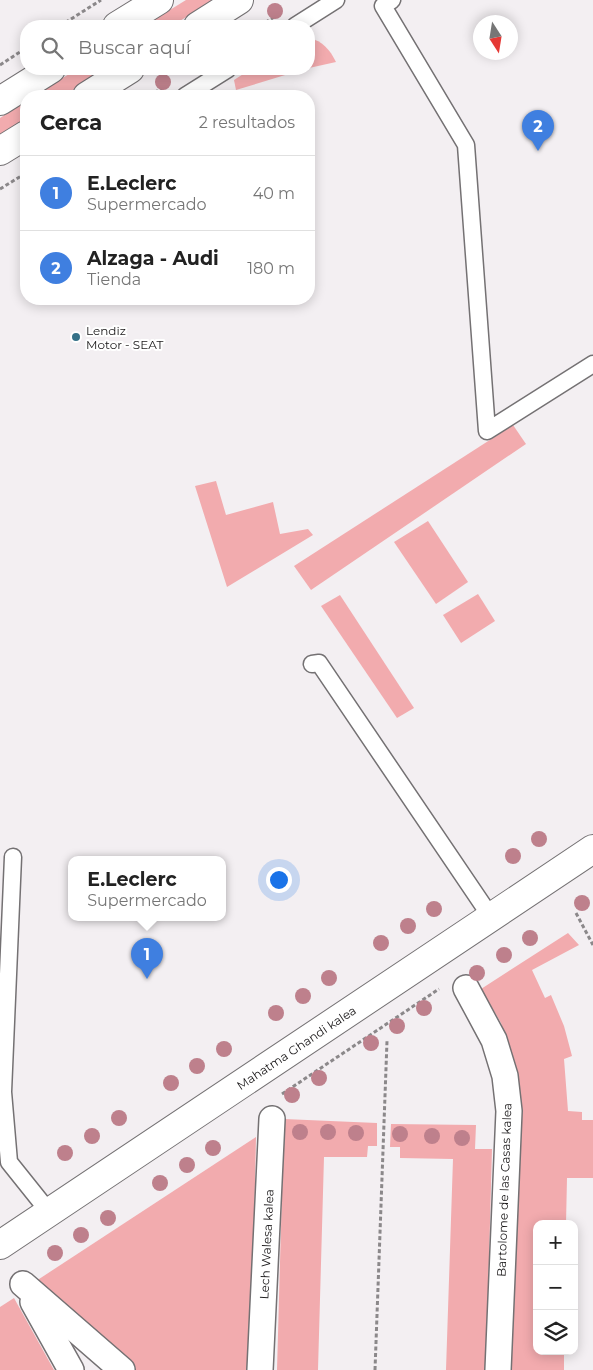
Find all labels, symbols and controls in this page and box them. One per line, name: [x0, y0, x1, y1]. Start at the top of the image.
north arrow: [473, 15, 518, 60]
search box: [20, 20, 315, 75]
icon: search: [38, 34, 66, 62]
text: Buscar aquí: [78, 36, 191, 59]
text: Cerca: [40, 110, 102, 135]
pin: 2: [522, 110, 554, 151]
text: 2 resultados: [199, 113, 295, 132]
text: E.Leclerc: [87, 172, 176, 195]
text: 1: [53, 184, 59, 203]
text: 40 m: [253, 184, 295, 203]
text: Supermercado: [87, 195, 207, 214]
text: Alzaga - Audi: [87, 247, 219, 270]
text: 2: [51, 259, 61, 278]
text: 180 m: [247, 259, 295, 278]
text: Tienda: [87, 270, 141, 289]
place label: Lendiz Motor - SEAT: [86, 323, 163, 352]
marker: Lendiz Motor - SEAT: [70, 331, 82, 343]
popup: [68, 856, 226, 921]
your location: [266, 867, 292, 893]
text: E.Leclerc: [87, 868, 177, 891]
text: Supermercado: [87, 891, 207, 910]
pin: 1: [131, 938, 163, 979]
street label: Mahatma Ghandi kalea: [234, 1002, 359, 1093]
street label: Bartolome de las Casas kalea: [493, 1103, 515, 1277]
street label: Lech Walesa kalea: [256, 1189, 276, 1300]
map controls: [533, 1220, 578, 1355]
button: +: [533, 1220, 578, 1265]
button: −: [533, 1265, 578, 1310]
button: layers: [533, 1310, 578, 1355]

